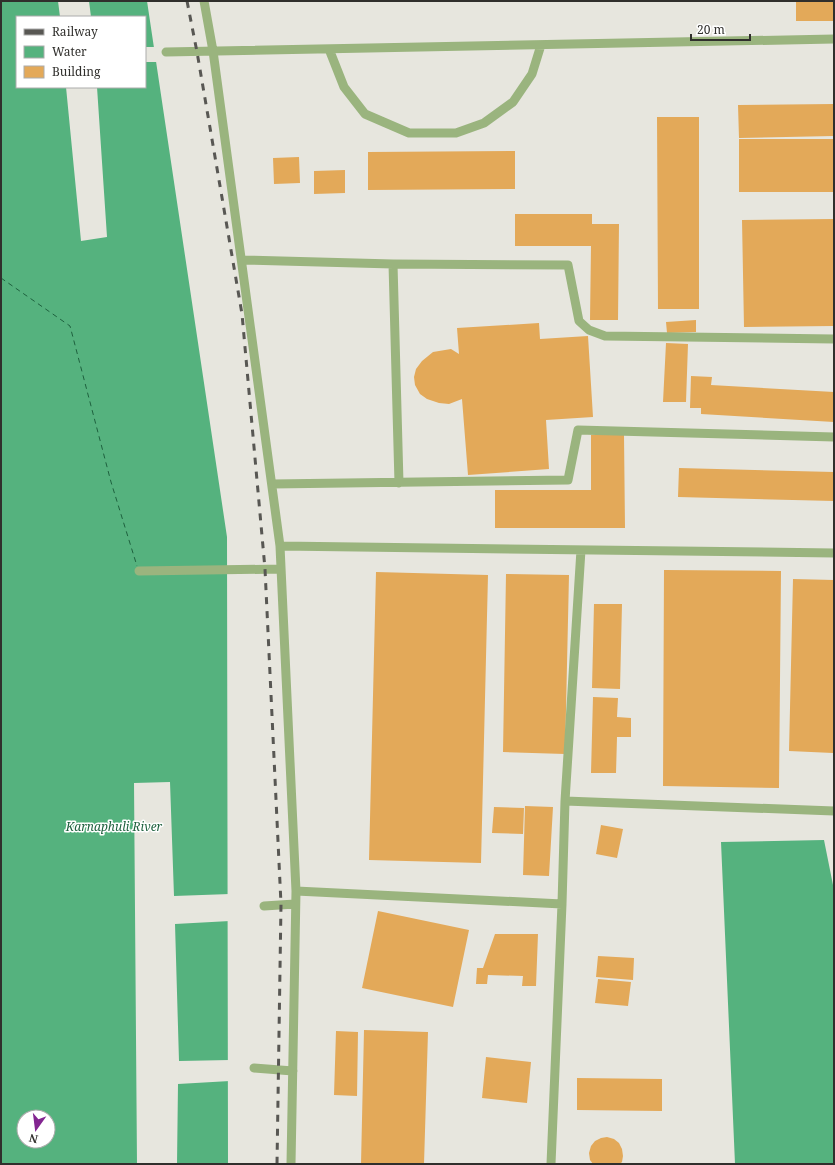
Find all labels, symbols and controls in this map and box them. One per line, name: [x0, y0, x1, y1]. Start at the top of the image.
legend: [16, 16, 146, 88]
scale bar: [691, 16, 750, 42]
text: 20 m: [697, 21, 725, 38]
text: Railway: [52, 23, 98, 40]
text: Water: [52, 43, 87, 60]
text: Building: [52, 63, 101, 80]
water label: Karnaphuli River: [65, 818, 163, 835]
north arrow: [16, 1109, 56, 1149]
text: N: [27, 1131, 39, 1148]

